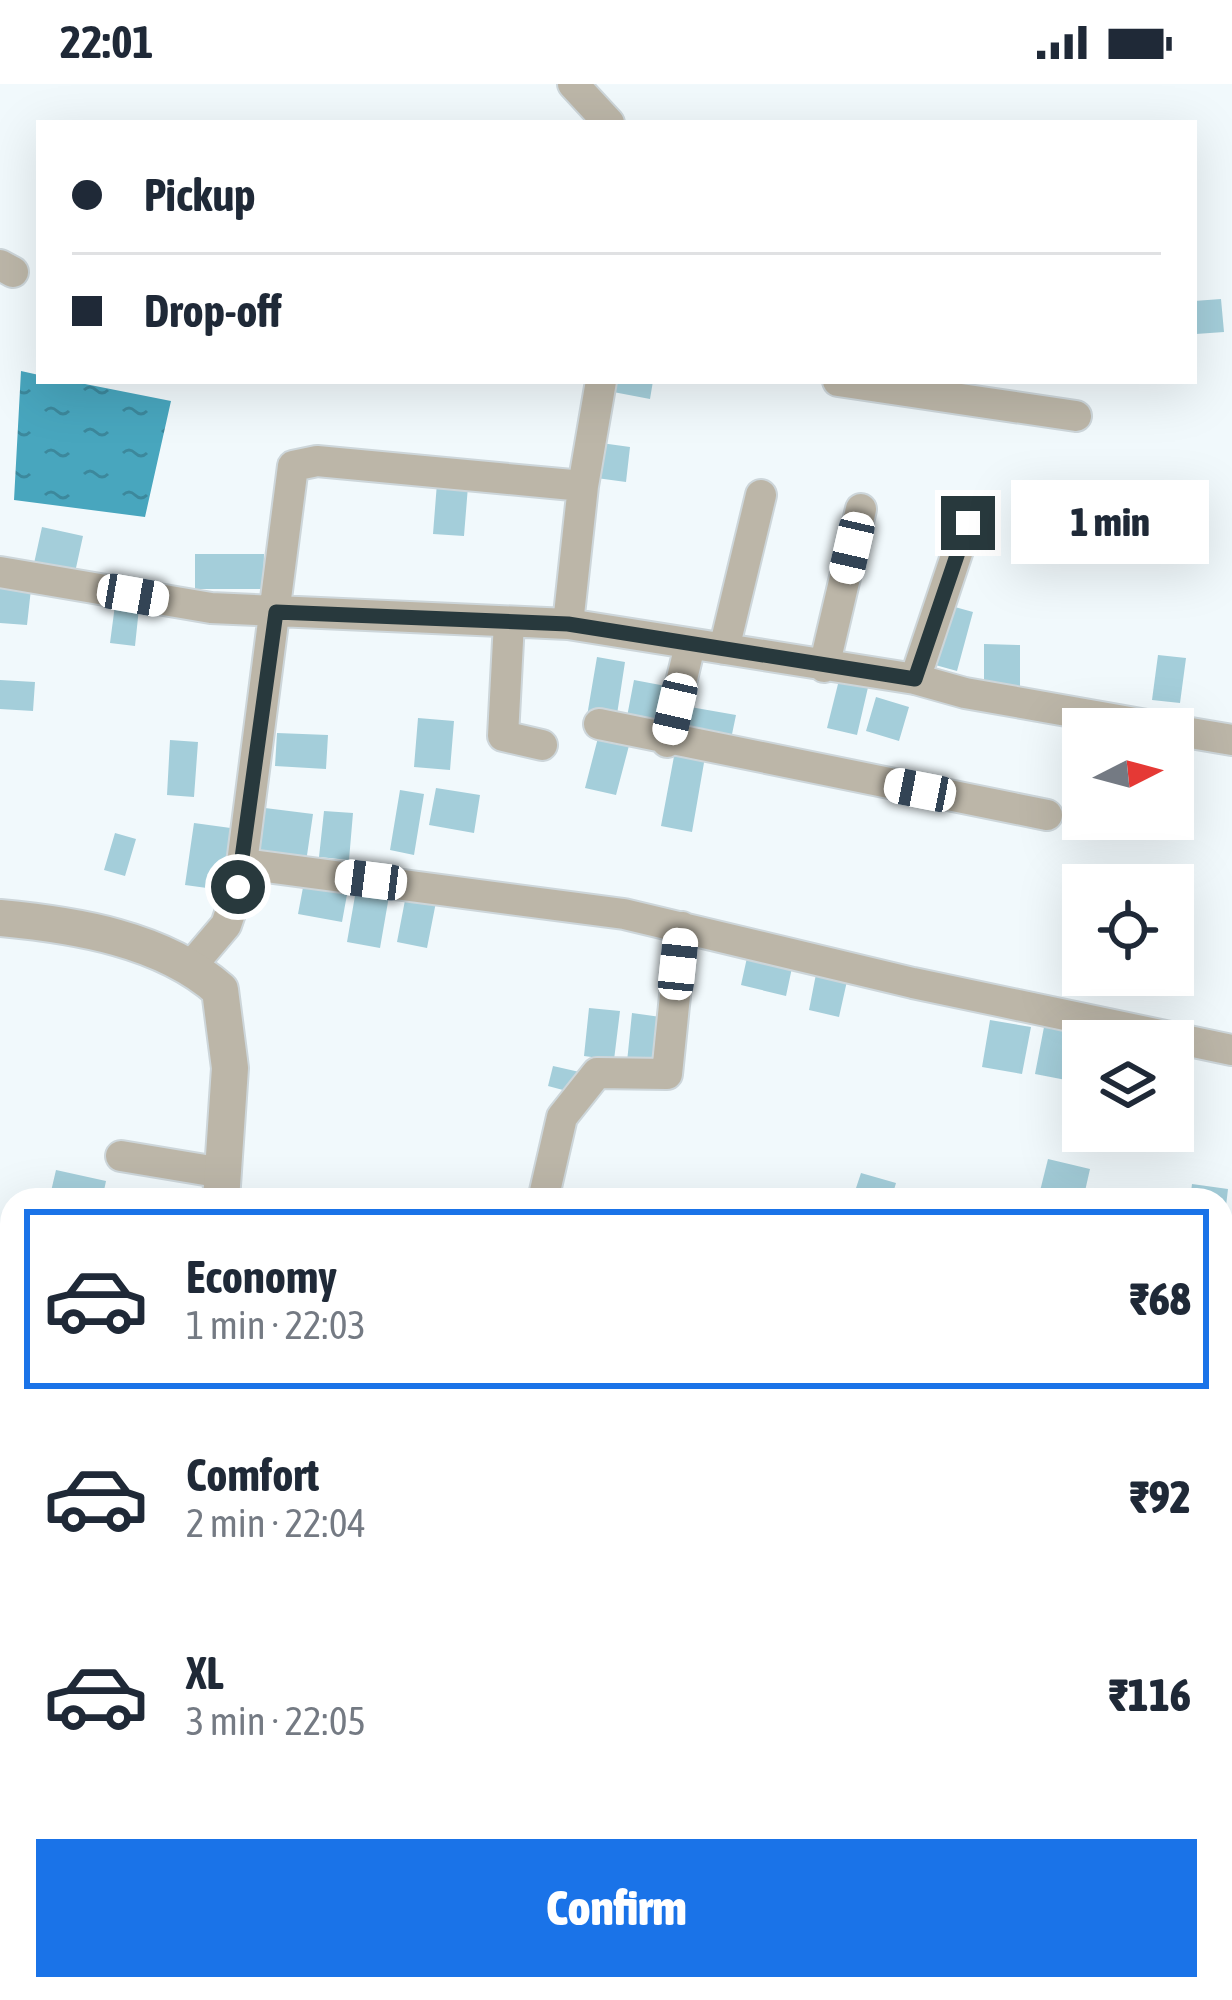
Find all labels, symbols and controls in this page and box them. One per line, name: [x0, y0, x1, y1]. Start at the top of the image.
text: 22:01: [60, 16, 154, 68]
text: Pickup: [144, 169, 255, 221]
text: Drop-off: [144, 285, 282, 337]
callout: 1 min: [1010, 481, 1208, 565]
route end: [941, 496, 995, 550]
text: 1 min: [1070, 500, 1150, 544]
car: [826, 509, 878, 587]
car: [94, 571, 172, 619]
car: [649, 670, 701, 748]
north arrow: [1062, 708, 1194, 840]
map controls: [1062, 708, 1194, 1152]
car: [881, 765, 959, 815]
car: [333, 858, 409, 902]
route start: [211, 860, 265, 914]
button: locate: [1062, 864, 1194, 996]
car: [656, 926, 700, 1002]
button: layers: [1062, 1020, 1194, 1152]
icon: car: [42, 1245, 150, 1353]
text: Economy: [186, 1251, 337, 1303]
text: ₹68: [1129, 1273, 1191, 1325]
text: 1 min · 22:03: [186, 1303, 366, 1347]
icon: car: [42, 1443, 150, 1551]
text: Comfort: [186, 1449, 319, 1501]
text: ₹92: [1129, 1471, 1191, 1523]
text: 2 min · 22:04: [186, 1501, 366, 1545]
icon: car: [42, 1641, 150, 1749]
text: XL: [186, 1647, 224, 1699]
text: ₹116: [1108, 1669, 1191, 1721]
text: 3 min · 22:05: [186, 1699, 366, 1743]
button: Confirm: [36, 1839, 1197, 1977]

